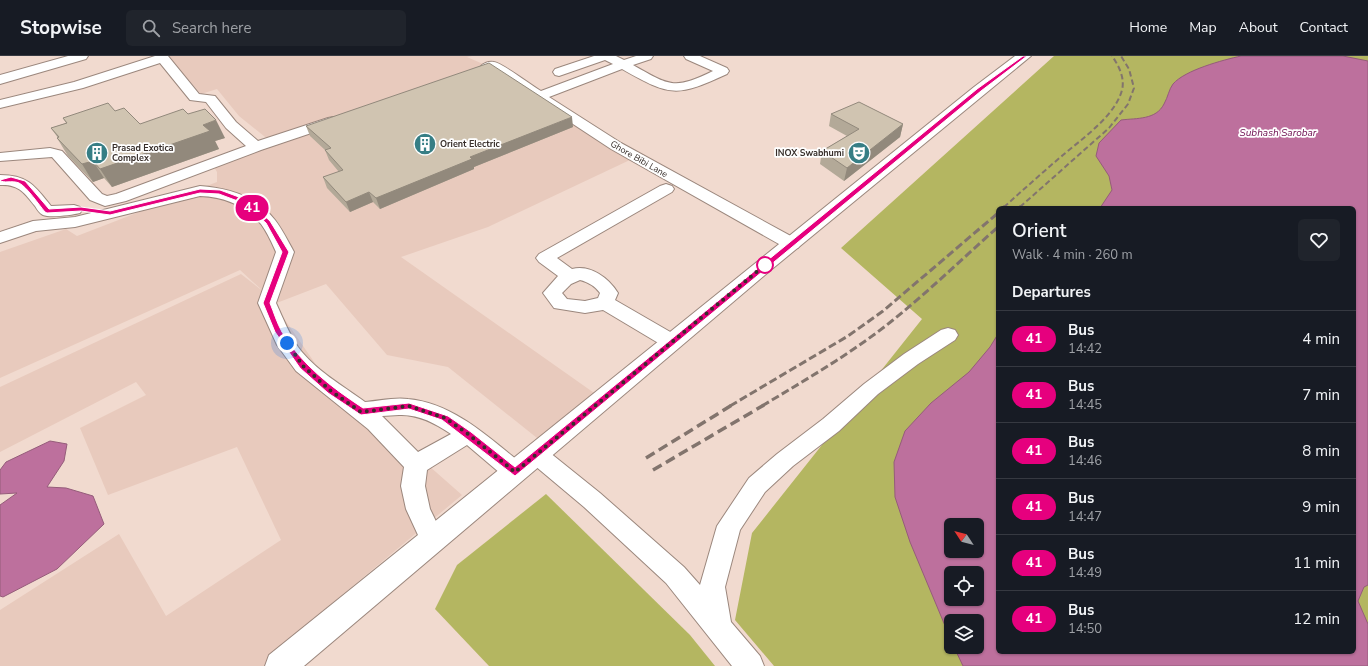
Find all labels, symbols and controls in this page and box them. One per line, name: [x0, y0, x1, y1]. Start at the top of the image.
search box: [126, 10, 406, 46]
text: Stopwise: [20, 15, 102, 41]
icon: search: [140, 17, 162, 39]
text: Search here: [172, 18, 251, 38]
text: Home: [1129, 18, 1167, 37]
text: Map: [1189, 18, 1217, 37]
text: About: [1239, 18, 1278, 37]
text: Contact: [1300, 18, 1348, 37]
water label: Subhash Sarobar: [1240, 126, 1317, 140]
building icon: Orient Electric: [412, 131, 438, 157]
place label: Orient Electric: [440, 138, 501, 150]
street label: Ghore Bibi Lane: [608, 138, 670, 180]
building icon: Prasad Exotica Complex: [84, 140, 110, 166]
theatre icon: INOX Swabhumi: [846, 140, 872, 166]
place label: Prasad Exotica Complex: [112, 142, 174, 164]
place label: INOX Swabhumi: [775, 147, 844, 159]
line badge: 41: [234, 195, 270, 221]
text: 41: [244, 198, 260, 217]
text: Orient: [1012, 218, 1067, 244]
button: heart: [1298, 219, 1340, 261]
text: Walk · 4 min · 260 m: [1012, 246, 1133, 264]
unlabelled marker: [756, 256, 774, 274]
text: Departures: [1012, 282, 1091, 302]
text: Bus: [1068, 320, 1094, 340]
text: 41: [1026, 329, 1042, 348]
text: 4 min: [1302, 329, 1340, 349]
your location: [277, 333, 297, 353]
text: 14:42: [1068, 340, 1102, 358]
text: Bus: [1068, 376, 1094, 396]
text: 41: [1026, 385, 1042, 404]
text: 7 min: [1302, 385, 1340, 405]
text: 14:45: [1068, 396, 1102, 414]
text: Bus: [1068, 432, 1094, 452]
text: 41: [1026, 441, 1042, 460]
text: 8 min: [1302, 441, 1340, 461]
text: 14:46: [1068, 452, 1102, 470]
text: Bus: [1068, 488, 1094, 508]
text: 41: [1026, 497, 1042, 516]
text: 9 min: [1302, 497, 1340, 517]
text: 14:47: [1068, 508, 1102, 526]
north arrow: [944, 518, 984, 558]
map controls: [944, 518, 984, 654]
text: Bus: [1068, 544, 1094, 564]
text: 41: [1026, 553, 1042, 572]
text: 11 min: [1293, 553, 1340, 573]
text: 14:49: [1068, 564, 1102, 582]
button: locate: [944, 566, 984, 606]
text: Bus: [1068, 600, 1094, 620]
text: 41: [1026, 609, 1042, 628]
text: 12 min: [1293, 609, 1340, 629]
button: layers: [944, 614, 984, 654]
text: 14:50: [1068, 620, 1102, 638]

